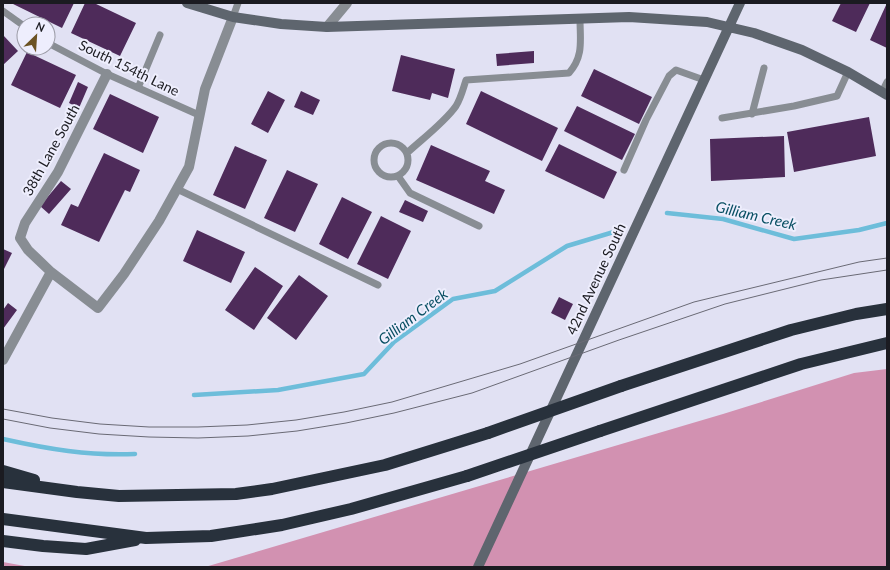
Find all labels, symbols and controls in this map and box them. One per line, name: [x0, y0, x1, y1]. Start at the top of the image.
north arrow: [16, 16, 56, 56]
text: N: [34, 19, 47, 34]
street label: South 154th Lane: [76, 36, 182, 99]
street label: 38th Lane South: [18, 101, 83, 198]
water label: Gilliam Creek: [714, 197, 799, 233]
street label: 42nd Avenue South: [562, 220, 629, 337]
water label: Gilliam Creek: [374, 284, 451, 348]

